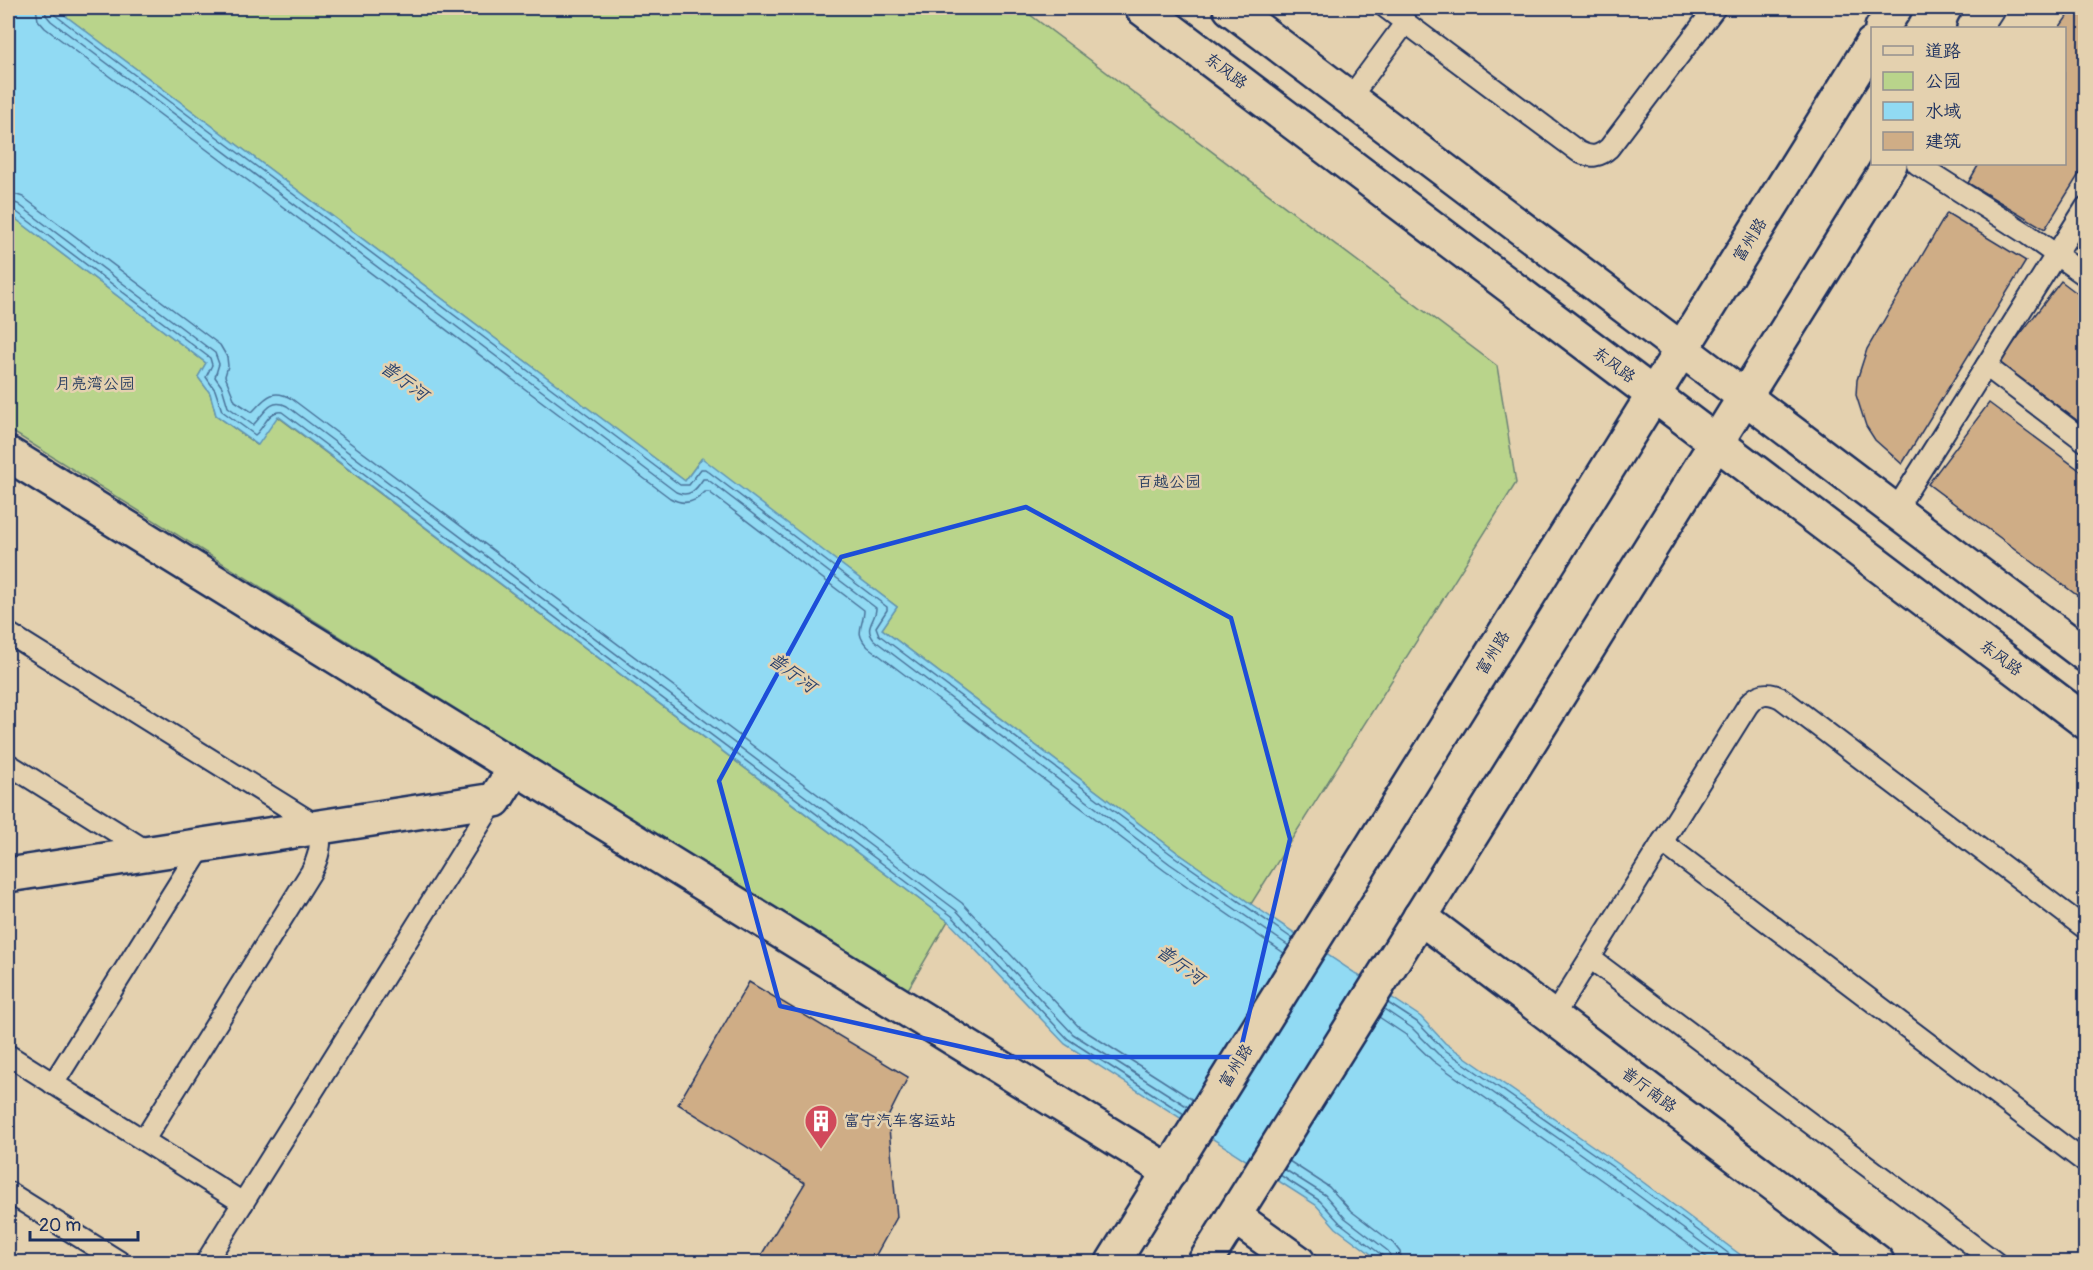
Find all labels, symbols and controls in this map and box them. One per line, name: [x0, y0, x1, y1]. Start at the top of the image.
legend: [1871, 27, 2066, 165]
text: 道路: [1925, 40, 1961, 63]
street label: 东风路: [1201, 49, 1251, 93]
text: 公园: [1925, 70, 1961, 93]
text: 水域: [1925, 100, 1961, 123]
text: 建筑: [1925, 130, 1961, 153]
street label: 富州路: [1729, 214, 1771, 266]
street label: 东风路: [1589, 343, 1639, 387]
water label: 普厅河: [376, 356, 435, 408]
park label: 月亮湾公园: [55, 374, 135, 394]
park label: 百越公园: [1137, 472, 1201, 492]
street label: 富州路: [1472, 627, 1514, 679]
street label: 东风路: [1976, 636, 2026, 680]
water label: 普厅河: [764, 648, 823, 700]
water label: 普厅河: [1152, 940, 1211, 992]
street label: 富州路: [1215, 1040, 1257, 1092]
street label: 普厅南路: [1617, 1063, 1681, 1117]
building icon: 富宁汽车客运站: [803, 1103, 839, 1150]
place label: 富宁汽车客运站: [844, 1111, 956, 1131]
scale bar: [30, 1204, 138, 1242]
text: 20 m: [39, 1214, 81, 1237]

